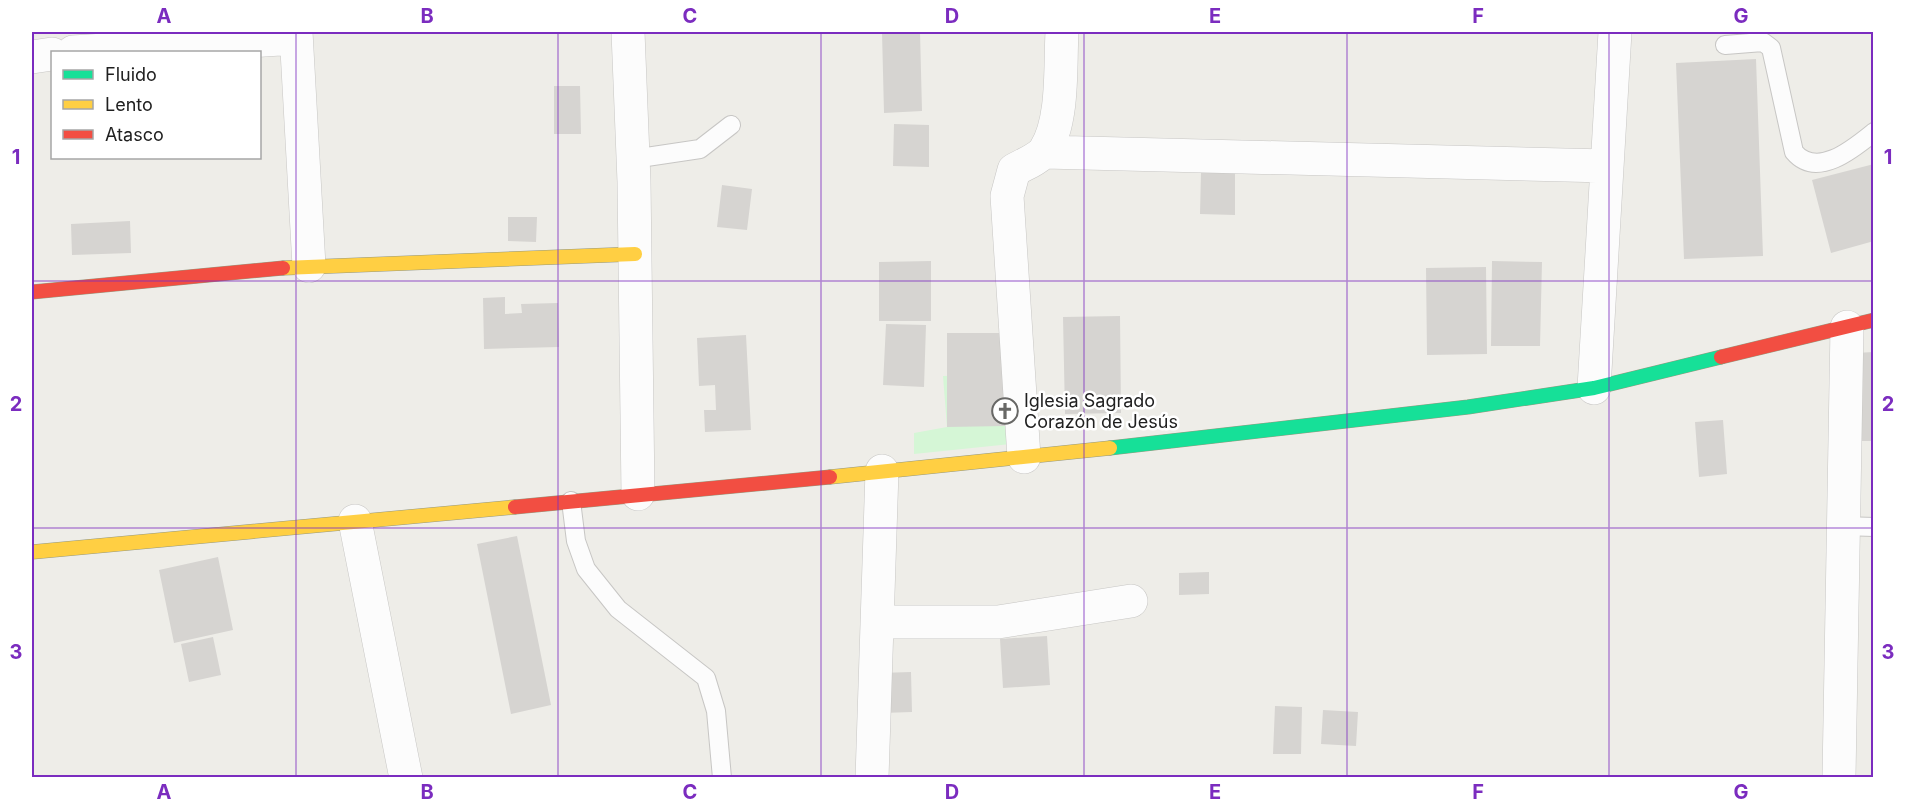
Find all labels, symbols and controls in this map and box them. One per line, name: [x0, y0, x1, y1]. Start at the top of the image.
text: A: [157, 4, 172, 28]
text: B: [420, 4, 434, 28]
text: C: [683, 4, 697, 28]
text: D: [945, 4, 959, 28]
text: E: [1209, 4, 1221, 28]
text: F: [1472, 4, 1484, 28]
text: G: [1733, 4, 1749, 28]
legend: [51, 51, 261, 159]
text: Fluido: [105, 64, 157, 85]
text: Lento: [105, 94, 153, 115]
text: Atasco: [105, 124, 164, 145]
text: 1: [12, 145, 20, 169]
text: 1: [1884, 145, 1892, 169]
place label: Iglesia Sagrado Corazón de Jesús: [1024, 390, 1178, 432]
text: 2: [10, 392, 22, 416]
text: 2: [1882, 392, 1894, 416]
church icon: Iglesia Sagrado Corazón de Jesús: [990, 396, 1020, 426]
text: 3: [10, 640, 22, 664]
text: 3: [1882, 640, 1894, 664]
text: A: [157, 780, 172, 804]
text: B: [420, 780, 434, 804]
text: C: [683, 780, 697, 804]
text: D: [945, 780, 959, 804]
text: E: [1209, 780, 1221, 804]
text: F: [1472, 780, 1484, 804]
text: G: [1733, 780, 1749, 804]

